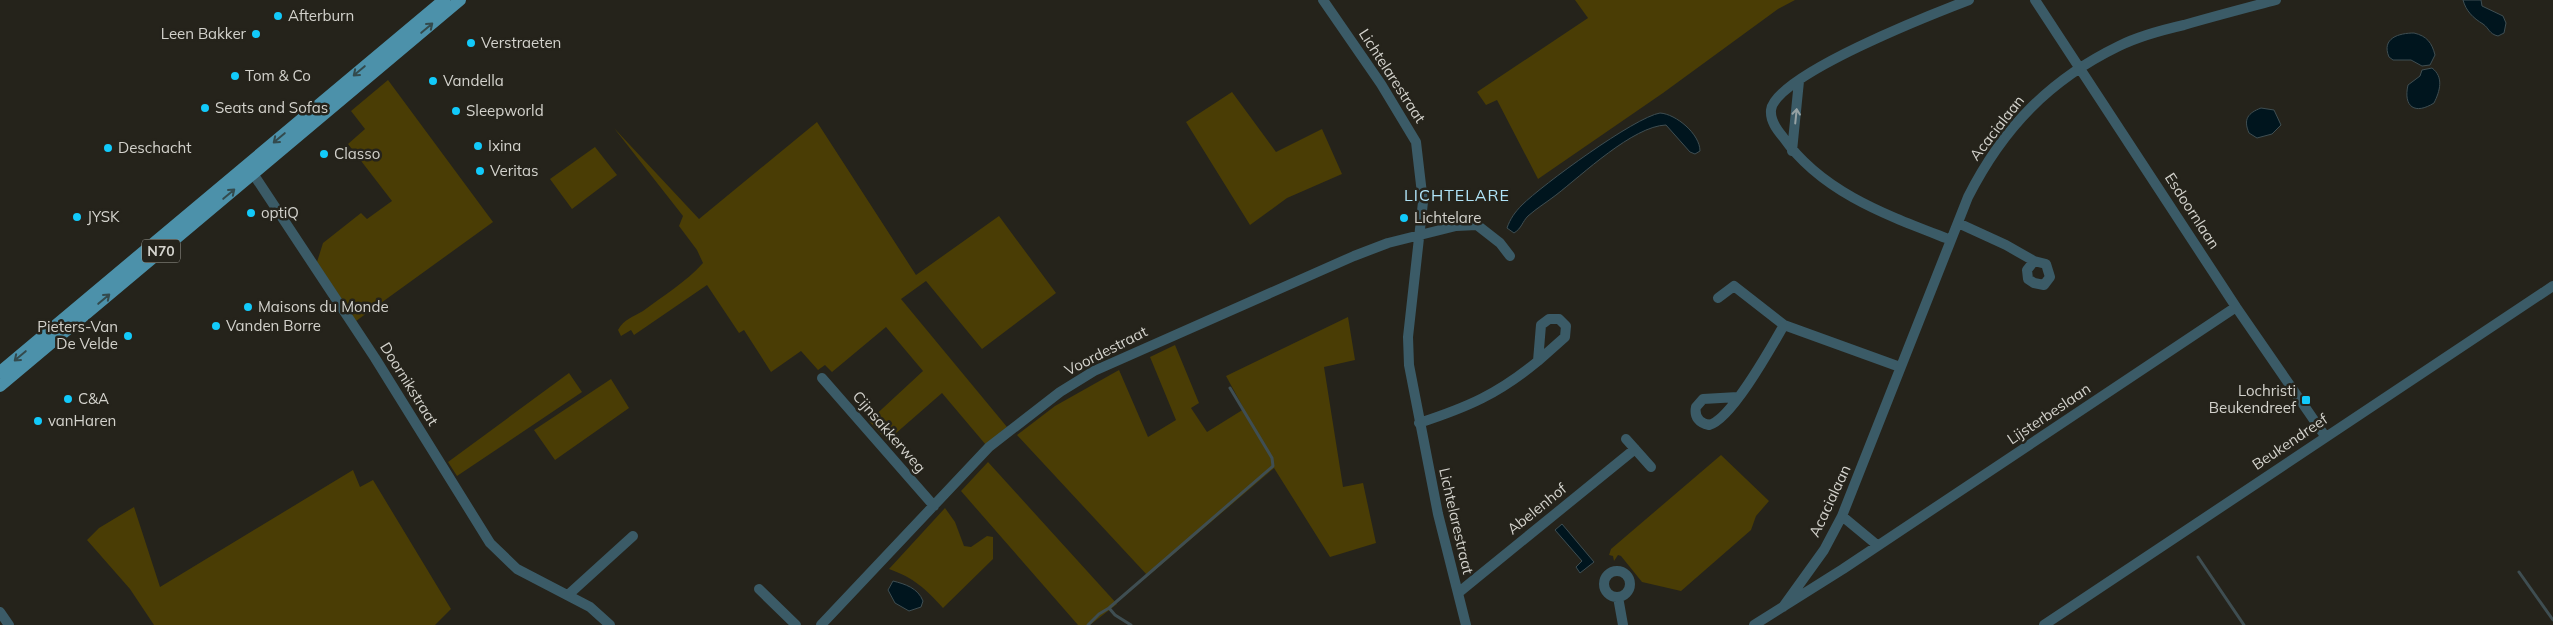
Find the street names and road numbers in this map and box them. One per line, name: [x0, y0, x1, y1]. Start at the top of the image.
street label: Lichtelarestraat: [1355, 25, 1430, 126]
street label: Acacialaan: [1965, 91, 2028, 164]
street label: Esdoornlaan: [2161, 169, 2224, 252]
road number: N70: [142, 240, 180, 262]
street label: Voordestraat: [1061, 322, 1150, 380]
street label: Doornikstraat: [376, 338, 443, 429]
street label: Lijsterbeslaan: [2003, 379, 2094, 448]
street label: Cijnsakkerweg: [849, 387, 930, 476]
street label: Beukendreef: [2248, 409, 2332, 474]
street label: Acacialaan: [1805, 462, 1855, 540]
street label: Lichtelarestraat: [1435, 466, 1478, 576]
street label: Abelenhof: [1503, 478, 1571, 538]

